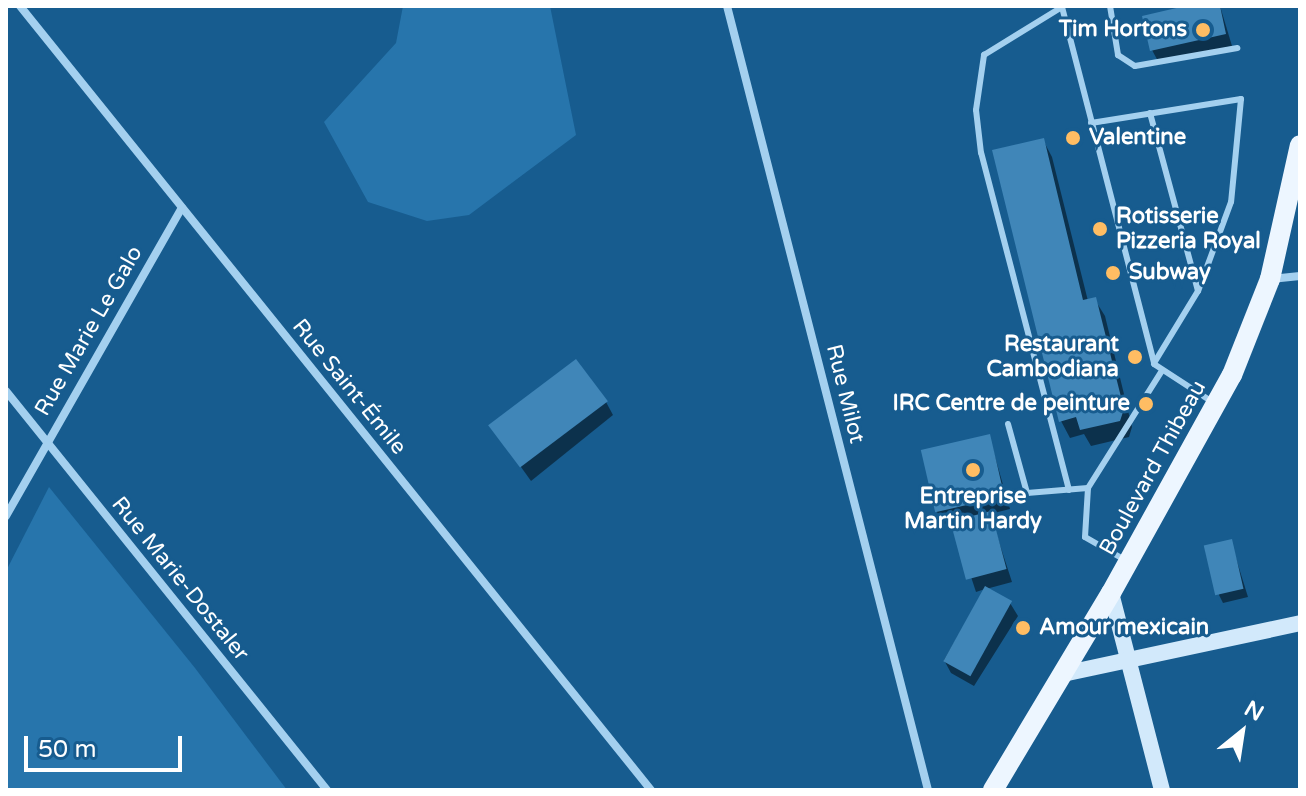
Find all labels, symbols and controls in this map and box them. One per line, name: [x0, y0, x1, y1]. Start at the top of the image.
place label: Tim Hortons: [1059, 17, 1187, 43]
marker: Tim Hortons: [1194, 21, 1212, 39]
place label: Valentine: [1089, 125, 1186, 151]
marker: Valentine: [1064, 129, 1082, 147]
place label: Rotisserie Pizzeria Royal: [1116, 203, 1261, 254]
marker: Rotisserie Pizzeria Royal: [1091, 220, 1109, 238]
street label: Rue Marie Le Galo: [30, 241, 148, 421]
place label: Subway: [1129, 260, 1211, 286]
marker: Subway: [1104, 264, 1122, 282]
street label: Rue Saint-Émile: [286, 314, 412, 460]
place label: Restaurant Cambodiana: [986, 331, 1119, 382]
street label: Rue Milot: [820, 342, 870, 446]
marker: Restaurant Cambodiana: [1126, 348, 1144, 366]
street label: Boulevard Thibeau: [1094, 376, 1212, 560]
place label: IRC Centre de peinture: [893, 391, 1130, 417]
marker: IRC Centre de peinture: [1137, 395, 1155, 413]
marker: Entreprise Martin Hardy: [964, 461, 982, 479]
place label: Entreprise Martin Hardy: [904, 483, 1042, 534]
street label: Rue Marie-Dostaler: [106, 492, 254, 666]
place label: Amour mexicain: [1039, 615, 1209, 641]
marker: Amour mexicain: [1014, 619, 1032, 637]
north arrow: [1202, 692, 1282, 772]
text: N: [1240, 696, 1268, 727]
scale bar: [28, 720, 186, 770]
text: 50 m: [38, 735, 96, 764]

